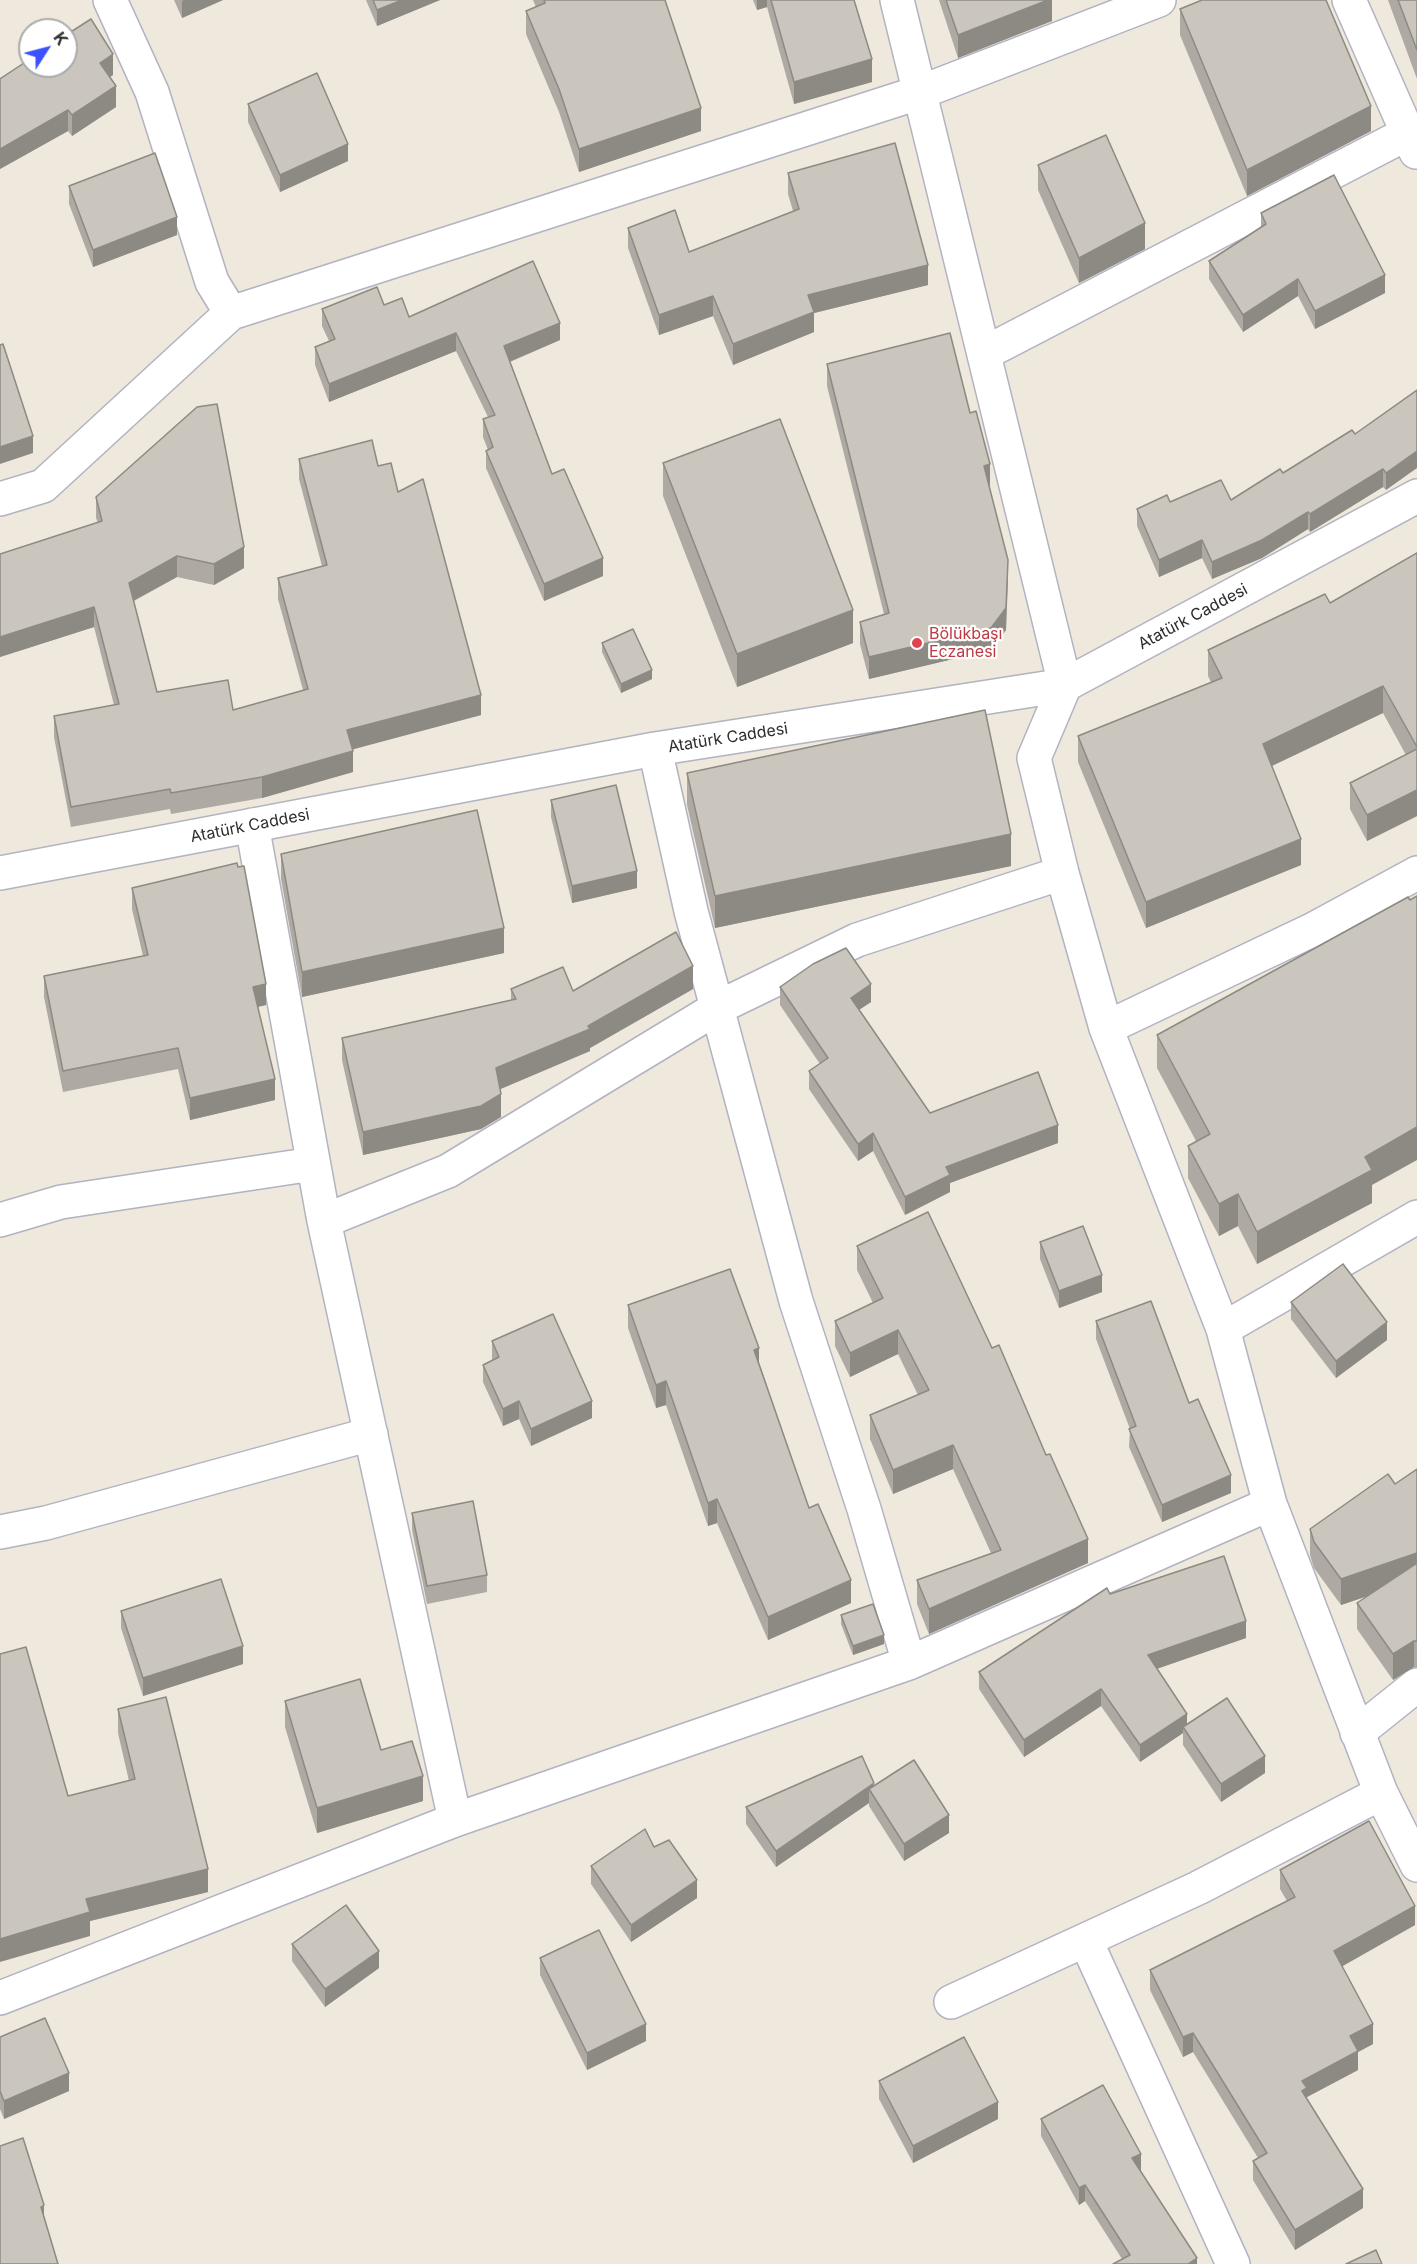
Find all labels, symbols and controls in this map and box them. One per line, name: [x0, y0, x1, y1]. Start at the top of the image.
north arrow: [18, 18, 78, 78]
text: K: [49, 28, 72, 49]
street label: Atatürk Caddesi: [1135, 580, 1251, 654]
place label: Bölükbaşı Eczanesi: [929, 624, 1002, 662]
marker: Bölükbaşı Eczanesi: [910, 636, 924, 650]
street label: Atatürk Caddesi: [667, 719, 789, 757]
street label: Atatürk Caddesi: [189, 805, 311, 847]

